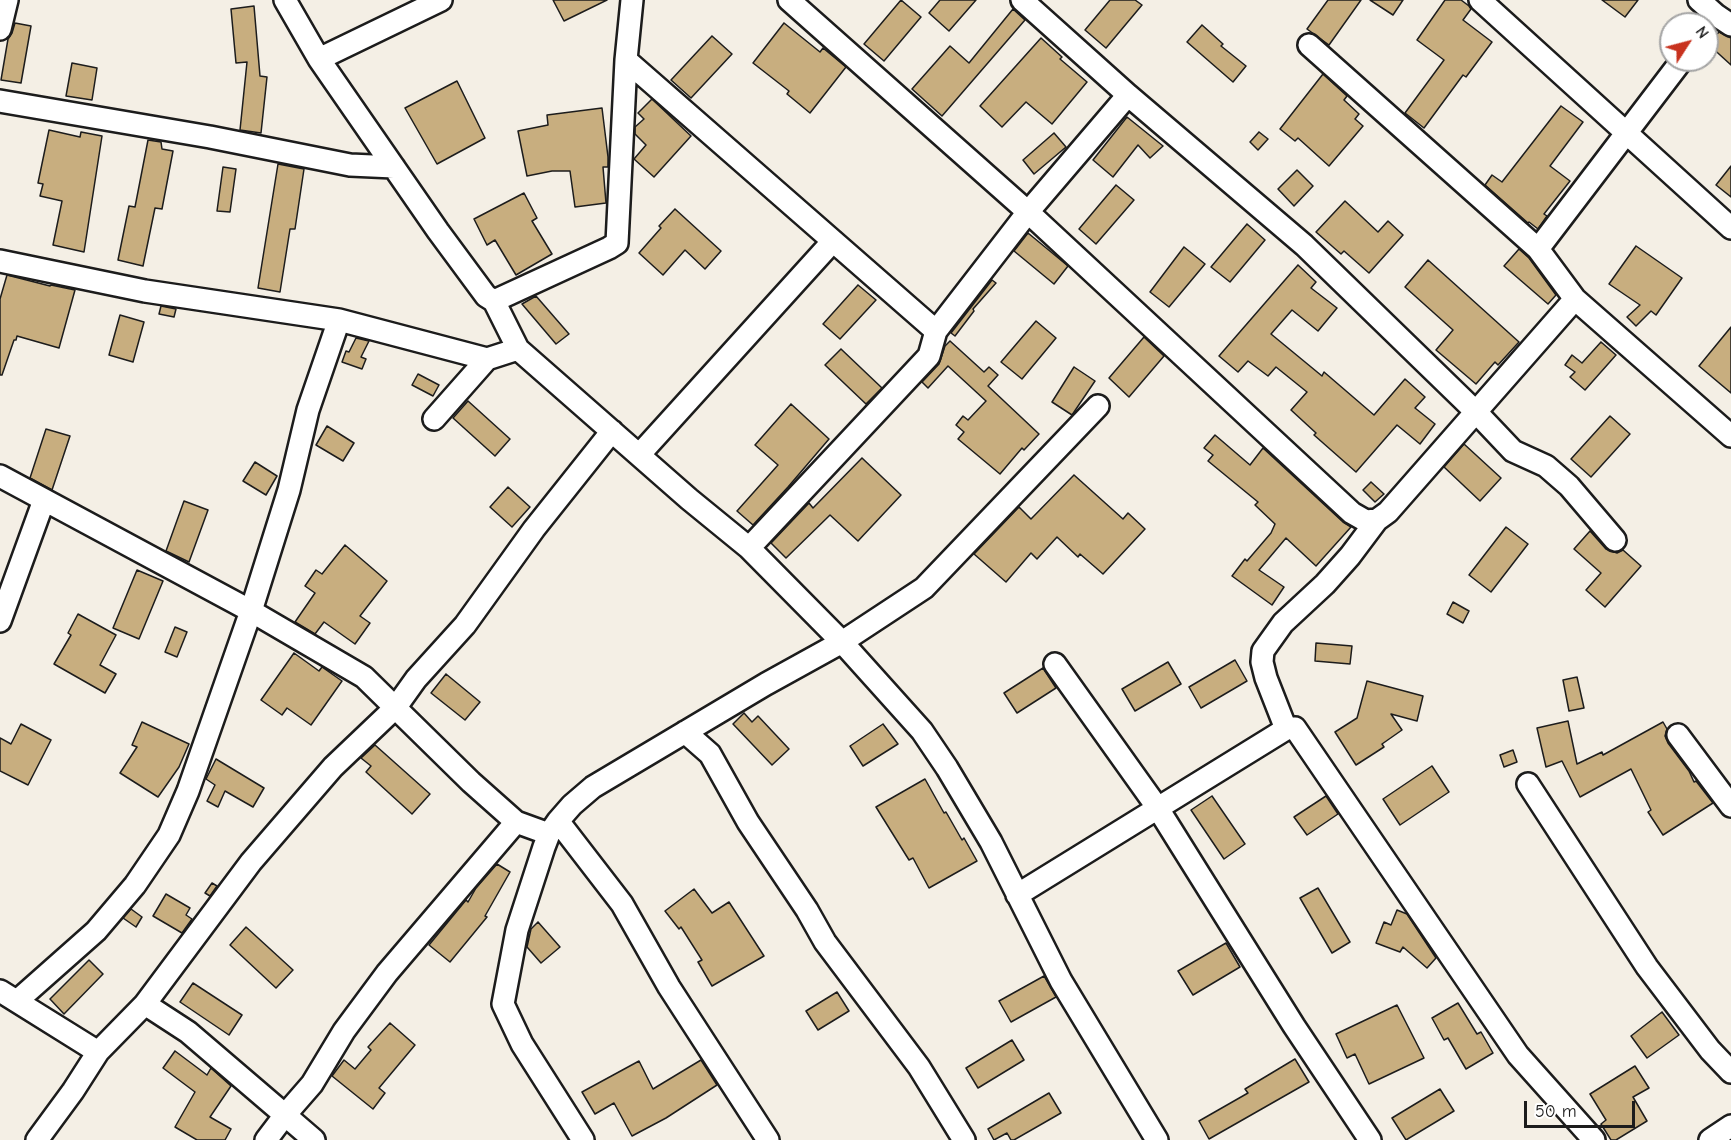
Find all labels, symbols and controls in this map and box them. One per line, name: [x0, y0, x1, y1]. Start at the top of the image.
north arrow: [1659, 12, 1719, 72]
text: N: [1692, 23, 1712, 42]
scale bar: [1527, 1089, 1638, 1127]
text: 50 m: [1535, 1101, 1577, 1122]

